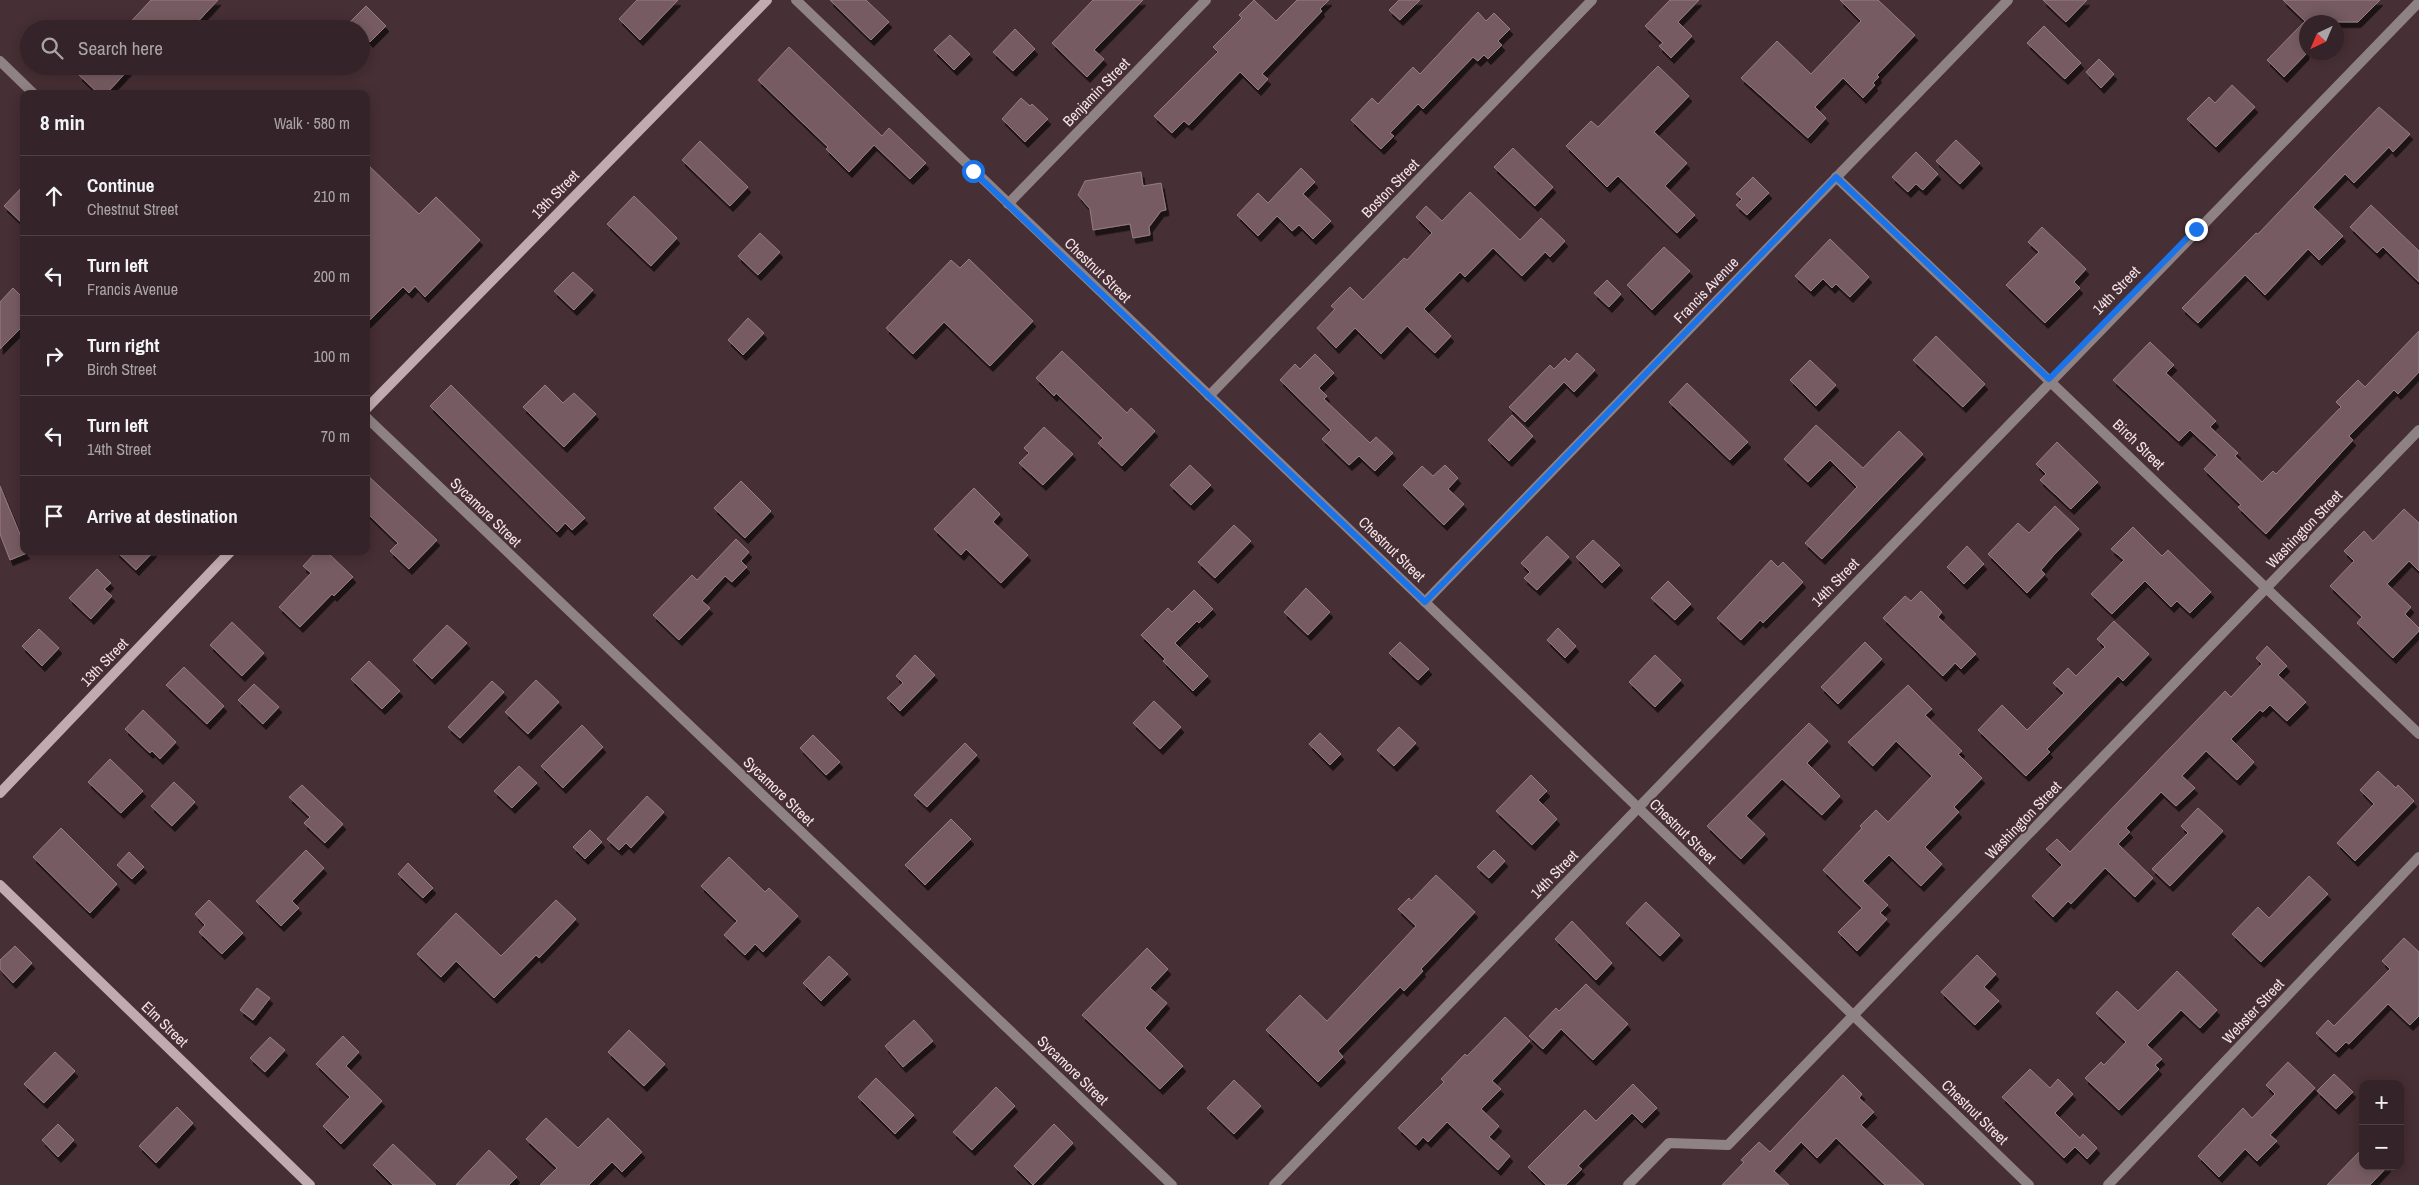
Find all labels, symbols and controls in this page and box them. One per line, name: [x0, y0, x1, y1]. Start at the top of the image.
north arrow: [2299, 15, 2344, 60]
search box: [20, 20, 370, 75]
icon: search: [38, 34, 66, 62]
text: Search here: [78, 35, 163, 61]
street label: Benjamin Street: [1058, 53, 1135, 131]
text: 8 min: [40, 108, 85, 137]
text: Walk · 580 m: [274, 112, 350, 134]
street label: Boston Street: [1357, 153, 1424, 222]
route start: [962, 160, 985, 183]
street label: 13th Street: [527, 165, 584, 223]
text: Continue: [87, 172, 155, 198]
icon: ahead: [40, 182, 68, 210]
text: 210 m: [314, 185, 350, 207]
text: Chestnut Street: [87, 198, 178, 220]
route end: [2185, 218, 2208, 241]
street label: Chestnut Street: [1060, 233, 1136, 308]
text: Turn left: [87, 252, 148, 278]
street label: Francis Avenue: [1669, 252, 1743, 328]
street label: 14th Street: [2088, 261, 2145, 319]
icon: left: [40, 262, 68, 290]
text: 200 m: [314, 265, 350, 287]
text: Francis Avenue: [87, 278, 178, 300]
text: Turn right: [87, 332, 159, 358]
icon: right: [40, 342, 68, 370]
text: 100 m: [314, 345, 350, 367]
text: Birch Street: [87, 358, 156, 380]
text: Turn left: [87, 412, 148, 438]
street label: Birch Street: [2108, 414, 2170, 475]
icon: left: [40, 422, 68, 450]
text: 70 m: [321, 425, 350, 447]
text: 14th Street: [87, 438, 151, 460]
street label: Sycamore Street: [446, 473, 527, 552]
street label: Washington Street: [2261, 485, 2347, 573]
icon: arrive: [40, 502, 68, 530]
text: Arrive at destination: [87, 503, 238, 529]
street label: Chestnut Street: [1354, 512, 1430, 587]
street label: 14th Street: [1807, 553, 1864, 611]
street label: 13th Street: [76, 633, 133, 691]
street label: Sycamore Street: [739, 752, 820, 831]
street label: Washington Street: [1980, 776, 2066, 864]
street label: Chestnut Street: [1645, 794, 1721, 869]
street label: 14th Street: [1526, 845, 1583, 903]
street label: Webster Street: [2217, 973, 2289, 1048]
street label: Elm Street: [137, 997, 193, 1052]
street label: Sycamore Street: [1033, 1031, 1114, 1110]
street label: Chestnut Street: [1937, 1075, 2013, 1150]
map controls: [2359, 1080, 2404, 1170]
button: +: [2359, 1080, 2404, 1125]
button: −: [2359, 1125, 2404, 1170]

